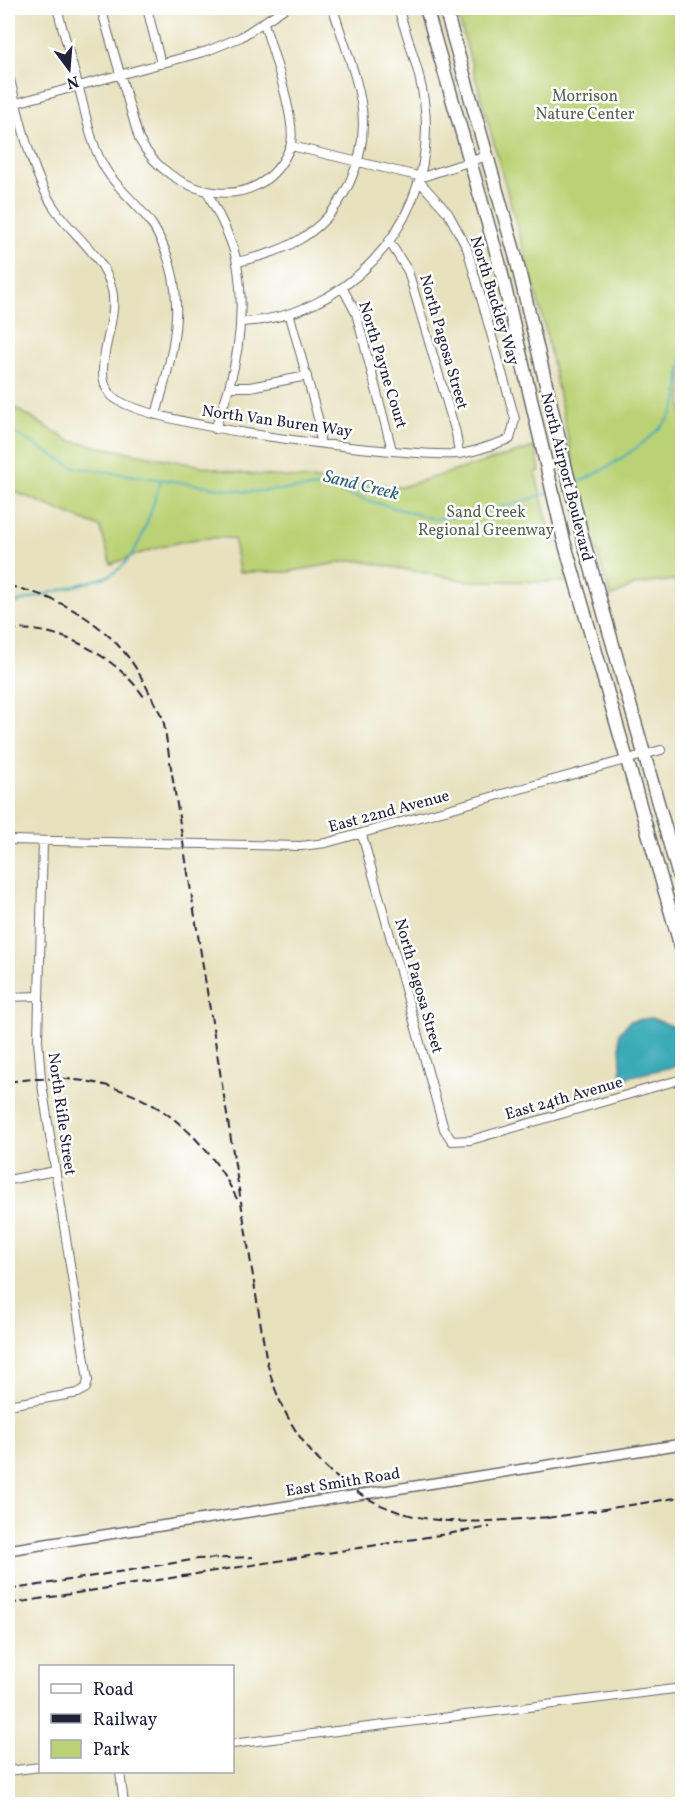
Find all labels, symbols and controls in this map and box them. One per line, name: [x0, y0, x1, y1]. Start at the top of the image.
north arrow: [39, 39, 99, 99]
text: N: [64, 69, 81, 94]
park label: Morrison Nature Center: [535, 86, 635, 126]
street label: North Buckley Way: [464, 234, 524, 369]
street label: North Pagosa Street: [413, 272, 473, 412]
street label: North Payne Court: [352, 299, 412, 431]
street label: North Airport Boulevard: [534, 390, 598, 564]
street label: North Van Buren Way: [200, 401, 354, 444]
water label: Sand Creek: [321, 465, 401, 507]
park label: Sand Creek Regional Greenway: [418, 502, 554, 542]
street label: East 22nd Avenue: [326, 785, 452, 839]
street label: North Pagosa Street: [388, 916, 448, 1056]
street label: North Rifle Street: [41, 1051, 81, 1177]
street label: East 24th Avenue: [503, 1072, 625, 1126]
street label: East Smith Road: [284, 1463, 402, 1503]
legend: [39, 1665, 234, 1773]
text: Road: [93, 1678, 134, 1703]
text: Railway: [93, 1708, 157, 1733]
text: Park: [93, 1738, 130, 1763]

